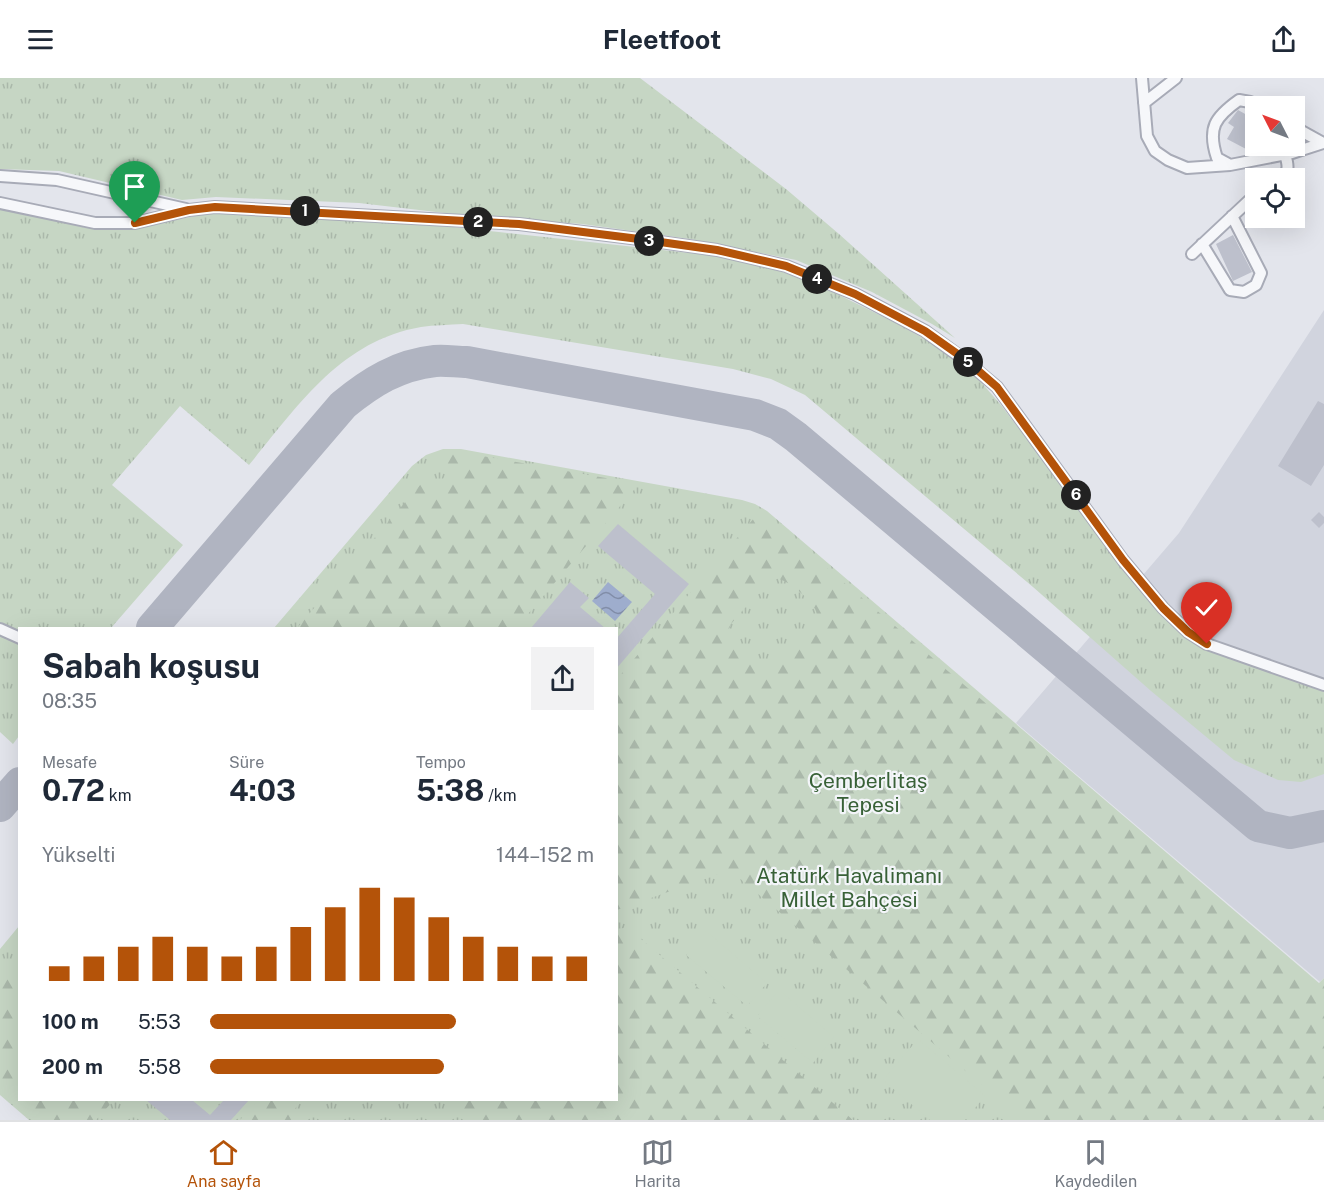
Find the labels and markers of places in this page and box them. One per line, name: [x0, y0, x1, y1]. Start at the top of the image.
pin: [109, 161, 160, 223]
pin: 1: [290, 196, 320, 226]
pin: 2: [463, 207, 493, 237]
pin: 3: [634, 226, 664, 256]
pin: 4: [802, 264, 832, 294]
pin: 5: [953, 347, 983, 377]
pin: 6: [1061, 480, 1091, 510]
pin: [1181, 582, 1232, 644]

